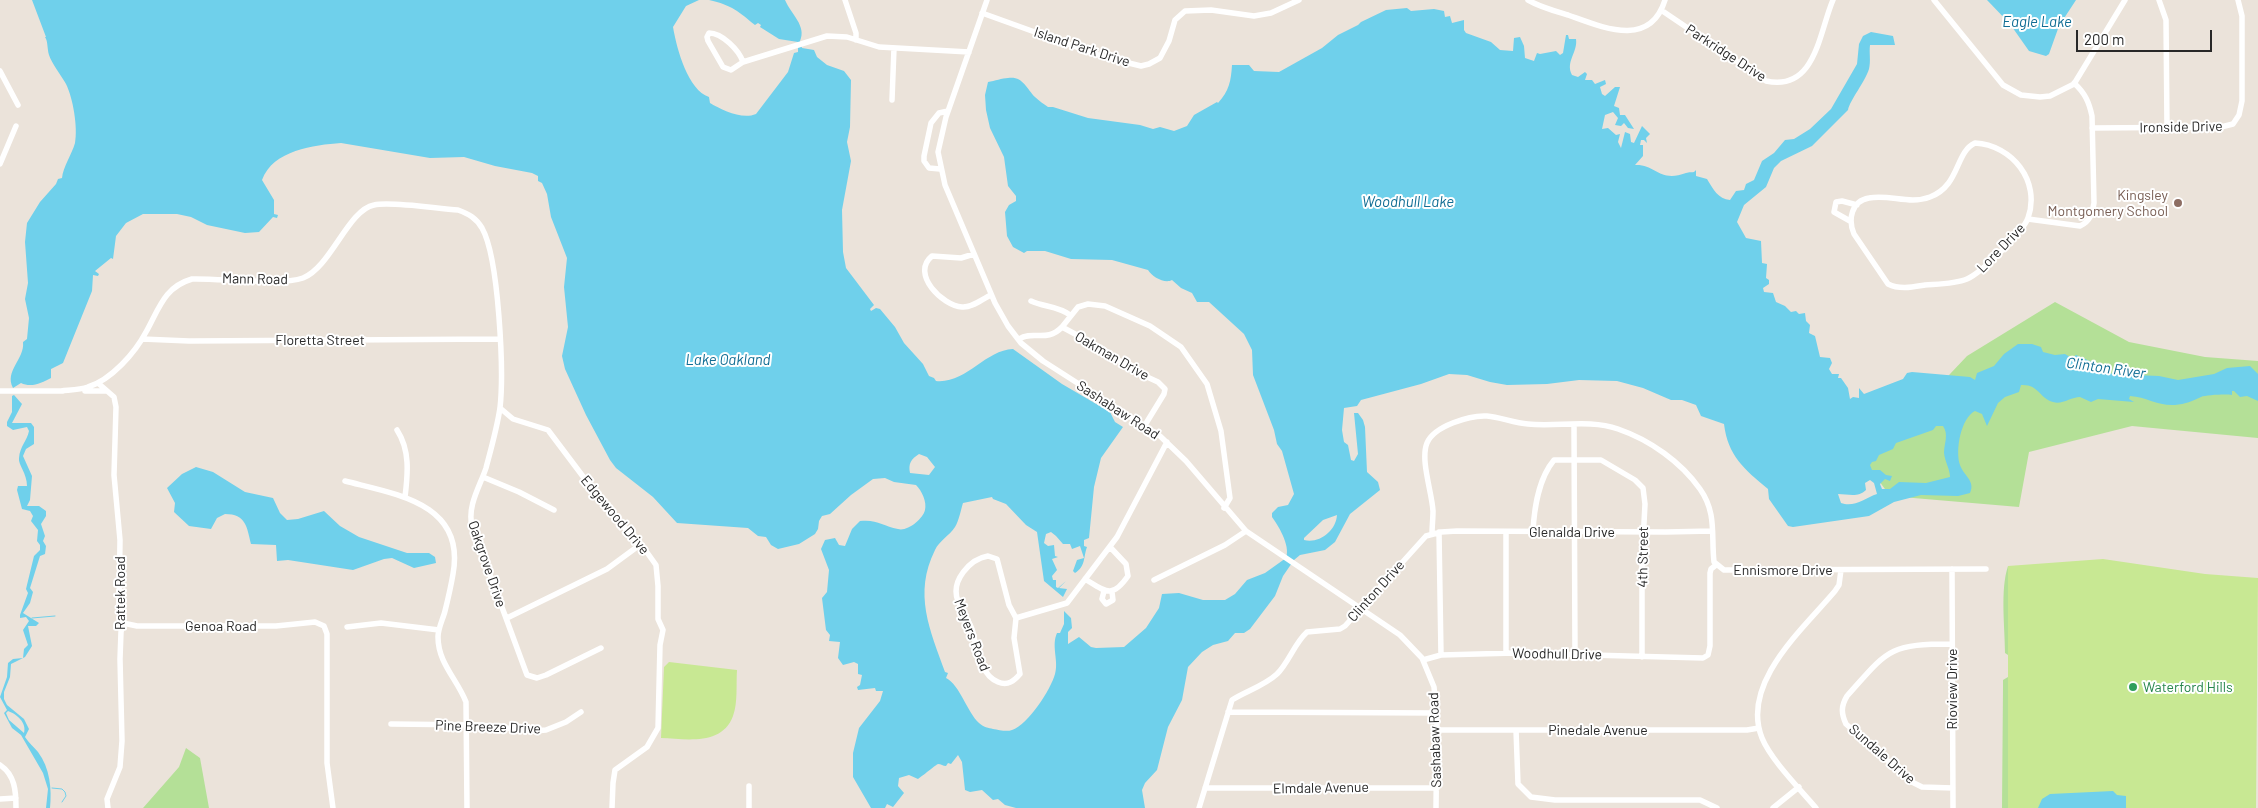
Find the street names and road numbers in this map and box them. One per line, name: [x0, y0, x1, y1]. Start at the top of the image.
street label: Parkridge Drive: [1683, 21, 1769, 85]
street label: Island Park Drive: [1032, 24, 1132, 70]
street label: Ironside Drive: [2139, 118, 2223, 136]
street label: Lore Drive: [1973, 220, 2029, 276]
street label: Mann Road: [222, 270, 288, 288]
street label: Oakman Drive: [1072, 328, 1152, 384]
street label: Floretta Street: [275, 332, 365, 348]
street label: Sashabaw Road: [1073, 377, 1163, 443]
street label: Edgewood Drive: [577, 472, 653, 558]
street label: Oakgrove Drive: [464, 519, 510, 609]
street label: Glenalda Drive: [1529, 524, 1615, 540]
street label: 4th Street: [1634, 526, 1652, 588]
street label: Rattek Road: [112, 556, 128, 630]
street label: Clinton Drive: [1344, 557, 1408, 625]
street label: Ennismore Drive: [1733, 562, 1833, 578]
street label: Meyers Road: [950, 596, 994, 674]
street label: Genoa Road: [185, 618, 257, 634]
street label: Woodhull Drive: [1512, 645, 1602, 663]
street label: Rioview Drive: [1944, 648, 1960, 730]
street label: Sashabaw Road: [1425, 692, 1445, 788]
street label: Pine Breeze Drive: [435, 717, 541, 737]
street label: Sundale Drive: [1845, 721, 1919, 787]
street label: Pinedale Avenue: [1548, 722, 1648, 738]
street label: Elmdale Avenue: [1273, 779, 1369, 797]

